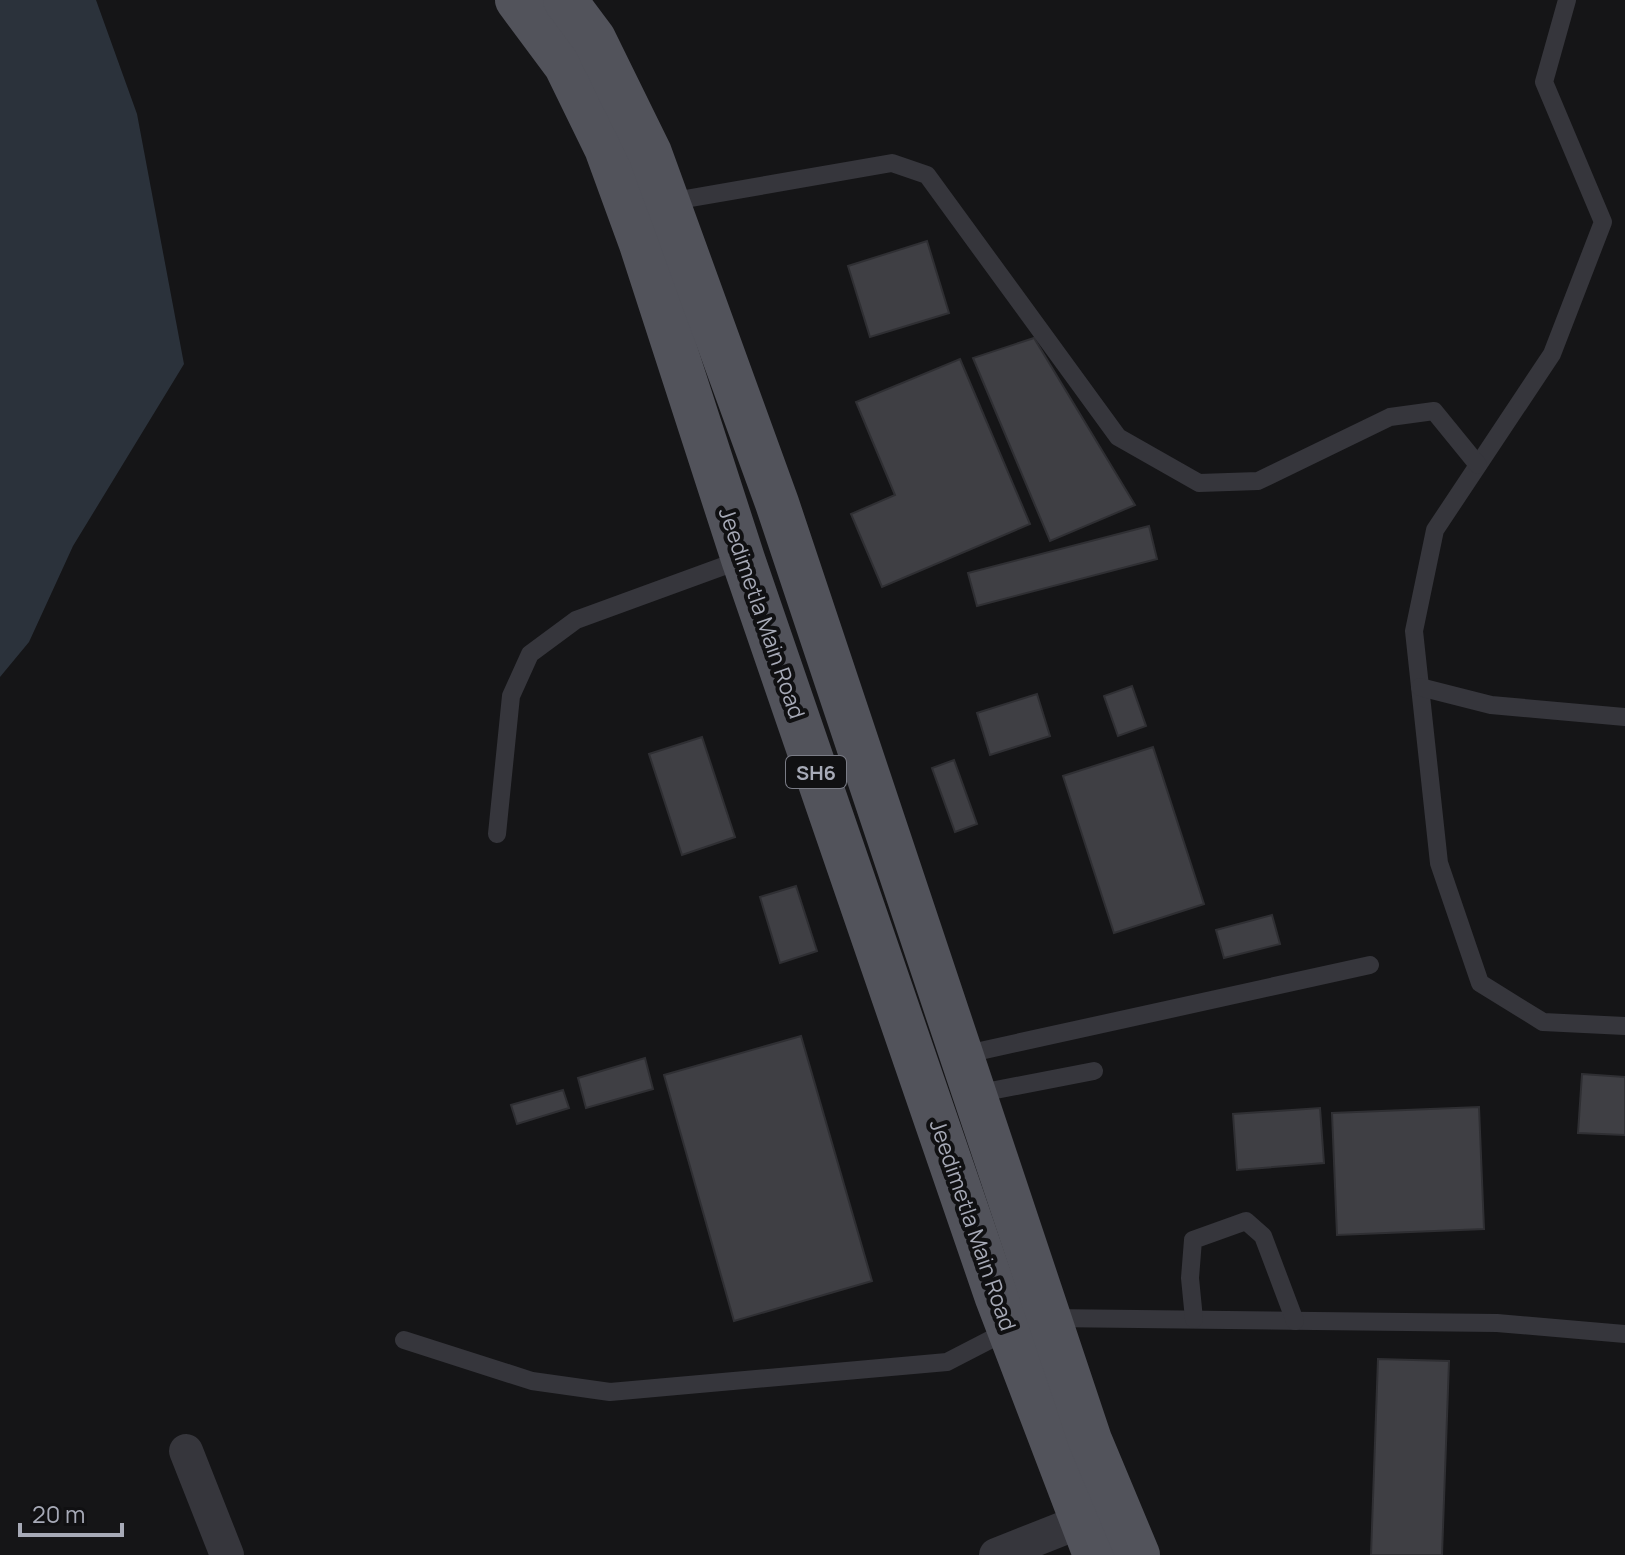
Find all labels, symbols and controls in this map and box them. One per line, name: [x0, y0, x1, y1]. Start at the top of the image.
street label: Jeedimetla Main Road: [712, 503, 812, 723]
road number: SH6: [786, 756, 846, 788]
street label: Jeedimetla Main Road: [923, 1115, 1023, 1335]
scale bar: [20, 1487, 122, 1537]
text: 20 m: [32, 1497, 85, 1530]

